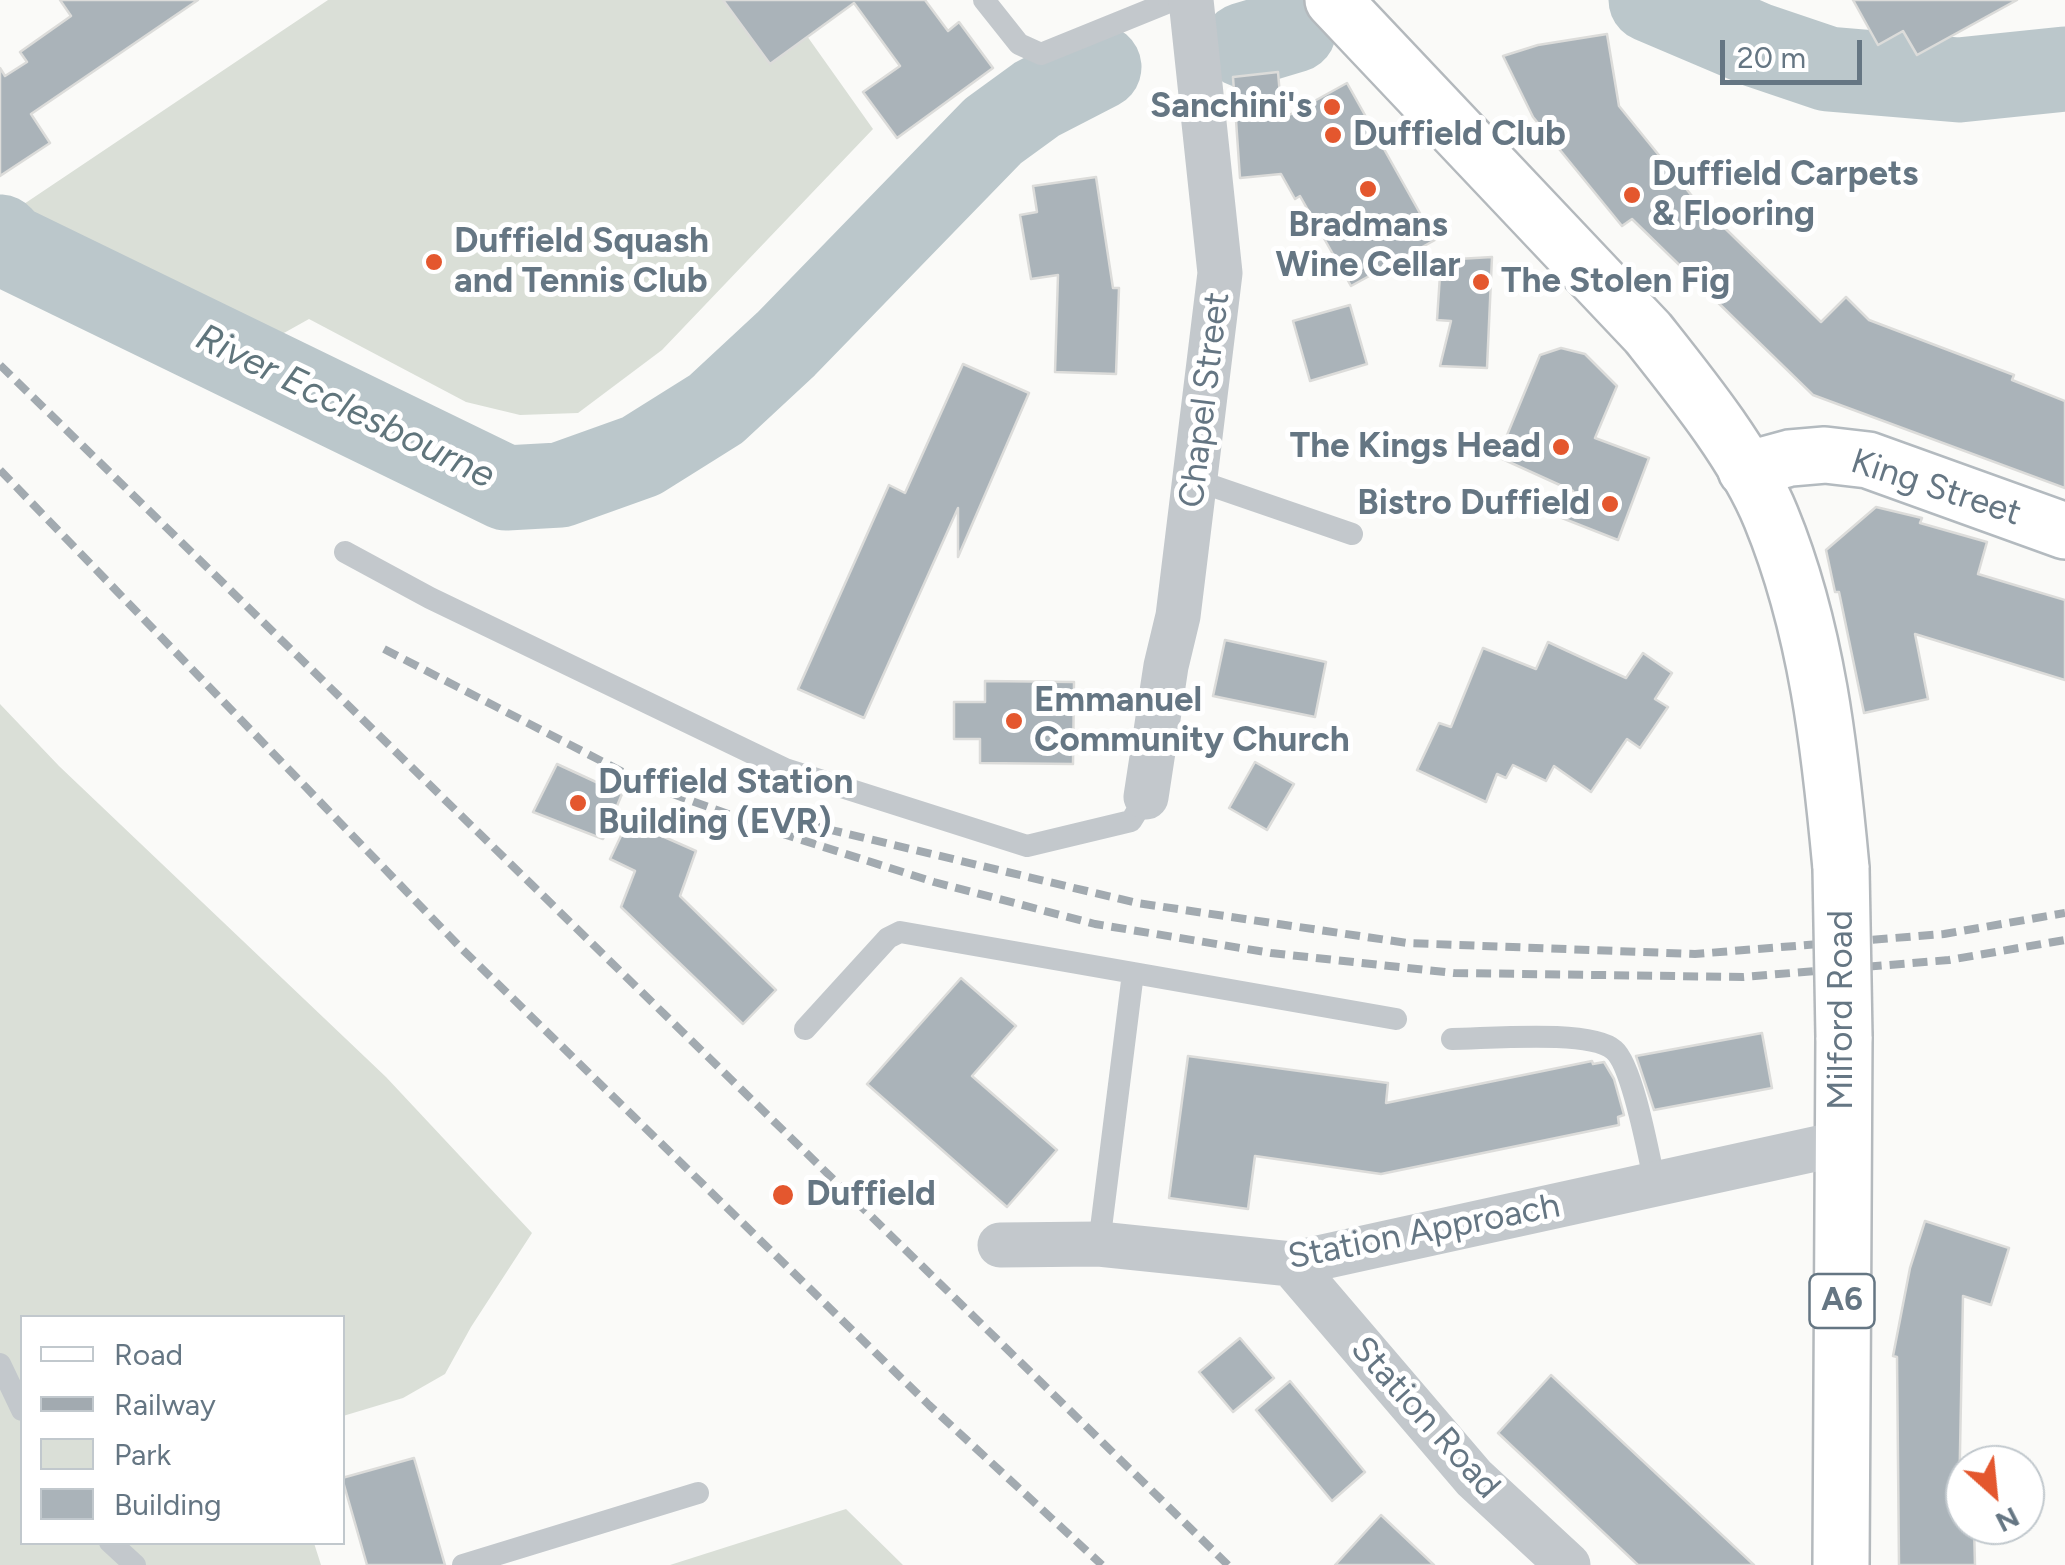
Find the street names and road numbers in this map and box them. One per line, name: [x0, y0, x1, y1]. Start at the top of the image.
street label: Chapel Street: [1171, 290, 1239, 510]
street label: King Street: [1846, 441, 2026, 535]
street label: Milford Road: [1821, 910, 1863, 1110]
street label: Station Approach: [1285, 1185, 1563, 1279]
road number: A6: [1810, 1274, 1874, 1328]
street label: Station Road: [1342, 1329, 1508, 1507]

